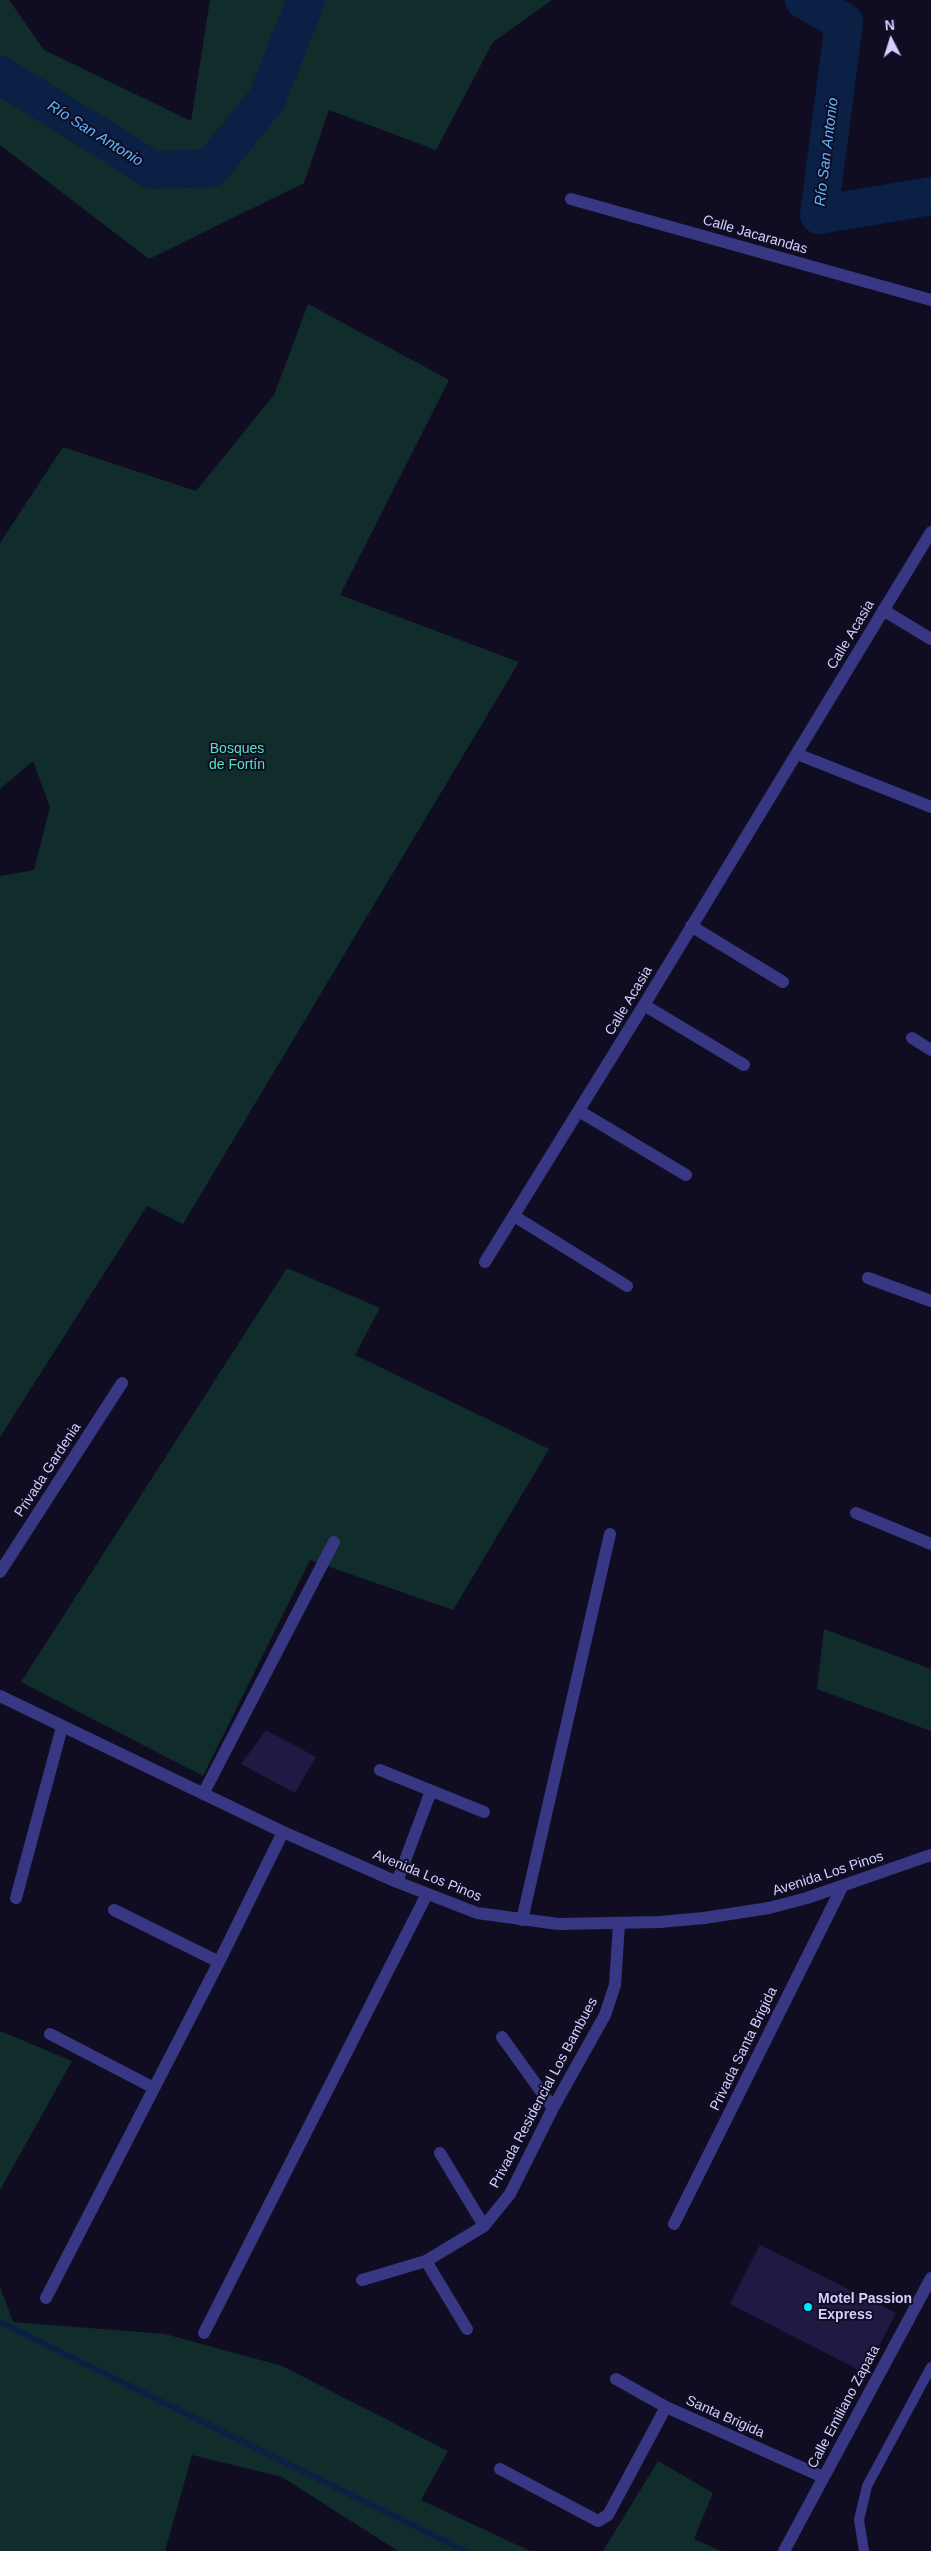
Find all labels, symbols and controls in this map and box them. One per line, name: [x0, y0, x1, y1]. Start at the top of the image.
north arrow: [866, 15, 916, 65]
text: N: [884, 17, 895, 33]
water label: Río San Antonio: [44, 97, 146, 171]
water label: Río San Antonio: [811, 97, 843, 207]
street label: Calle Jacarandas: [701, 212, 809, 258]
street label: Calle Acasia: [824, 597, 878, 673]
park label: Bosques de Fortín: [209, 741, 265, 774]
street label: Calle Acasia: [602, 963, 656, 1039]
street label: Privada Gardenia: [11, 1420, 85, 1520]
street label: Avenida Los Pinos: [370, 1847, 484, 1905]
street label: Avenida Los Pinos: [770, 1848, 886, 1900]
street label: Privada Santa Brigida: [707, 1984, 781, 2114]
street label: Privada Residencial Los Bambues: [487, 1995, 601, 2191]
place label: Motel Passion Express: [818, 2291, 912, 2324]
marker: Motel Passion Express: [802, 2301, 814, 2313]
street label: Calle Emiliano Zapata: [804, 2343, 884, 2471]
street label: Santa Brigida: [683, 2392, 767, 2442]

